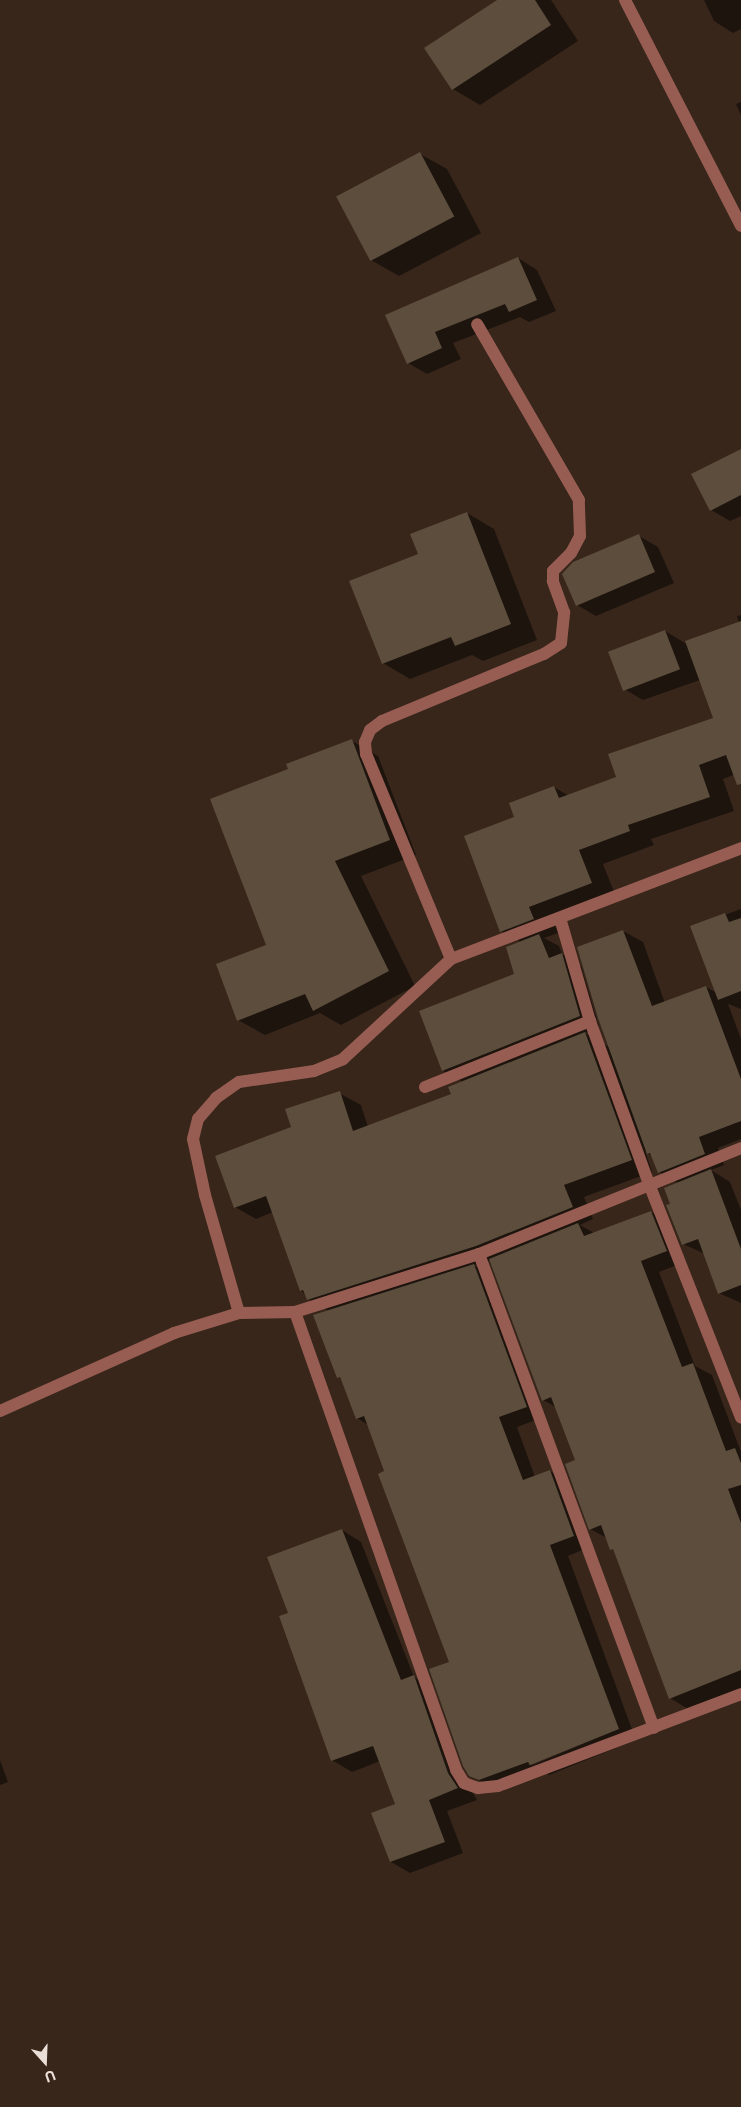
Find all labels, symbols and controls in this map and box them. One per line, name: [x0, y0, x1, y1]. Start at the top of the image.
north arrow: [20, 2037, 70, 2087]
text: U: [43, 2067, 58, 2086]

